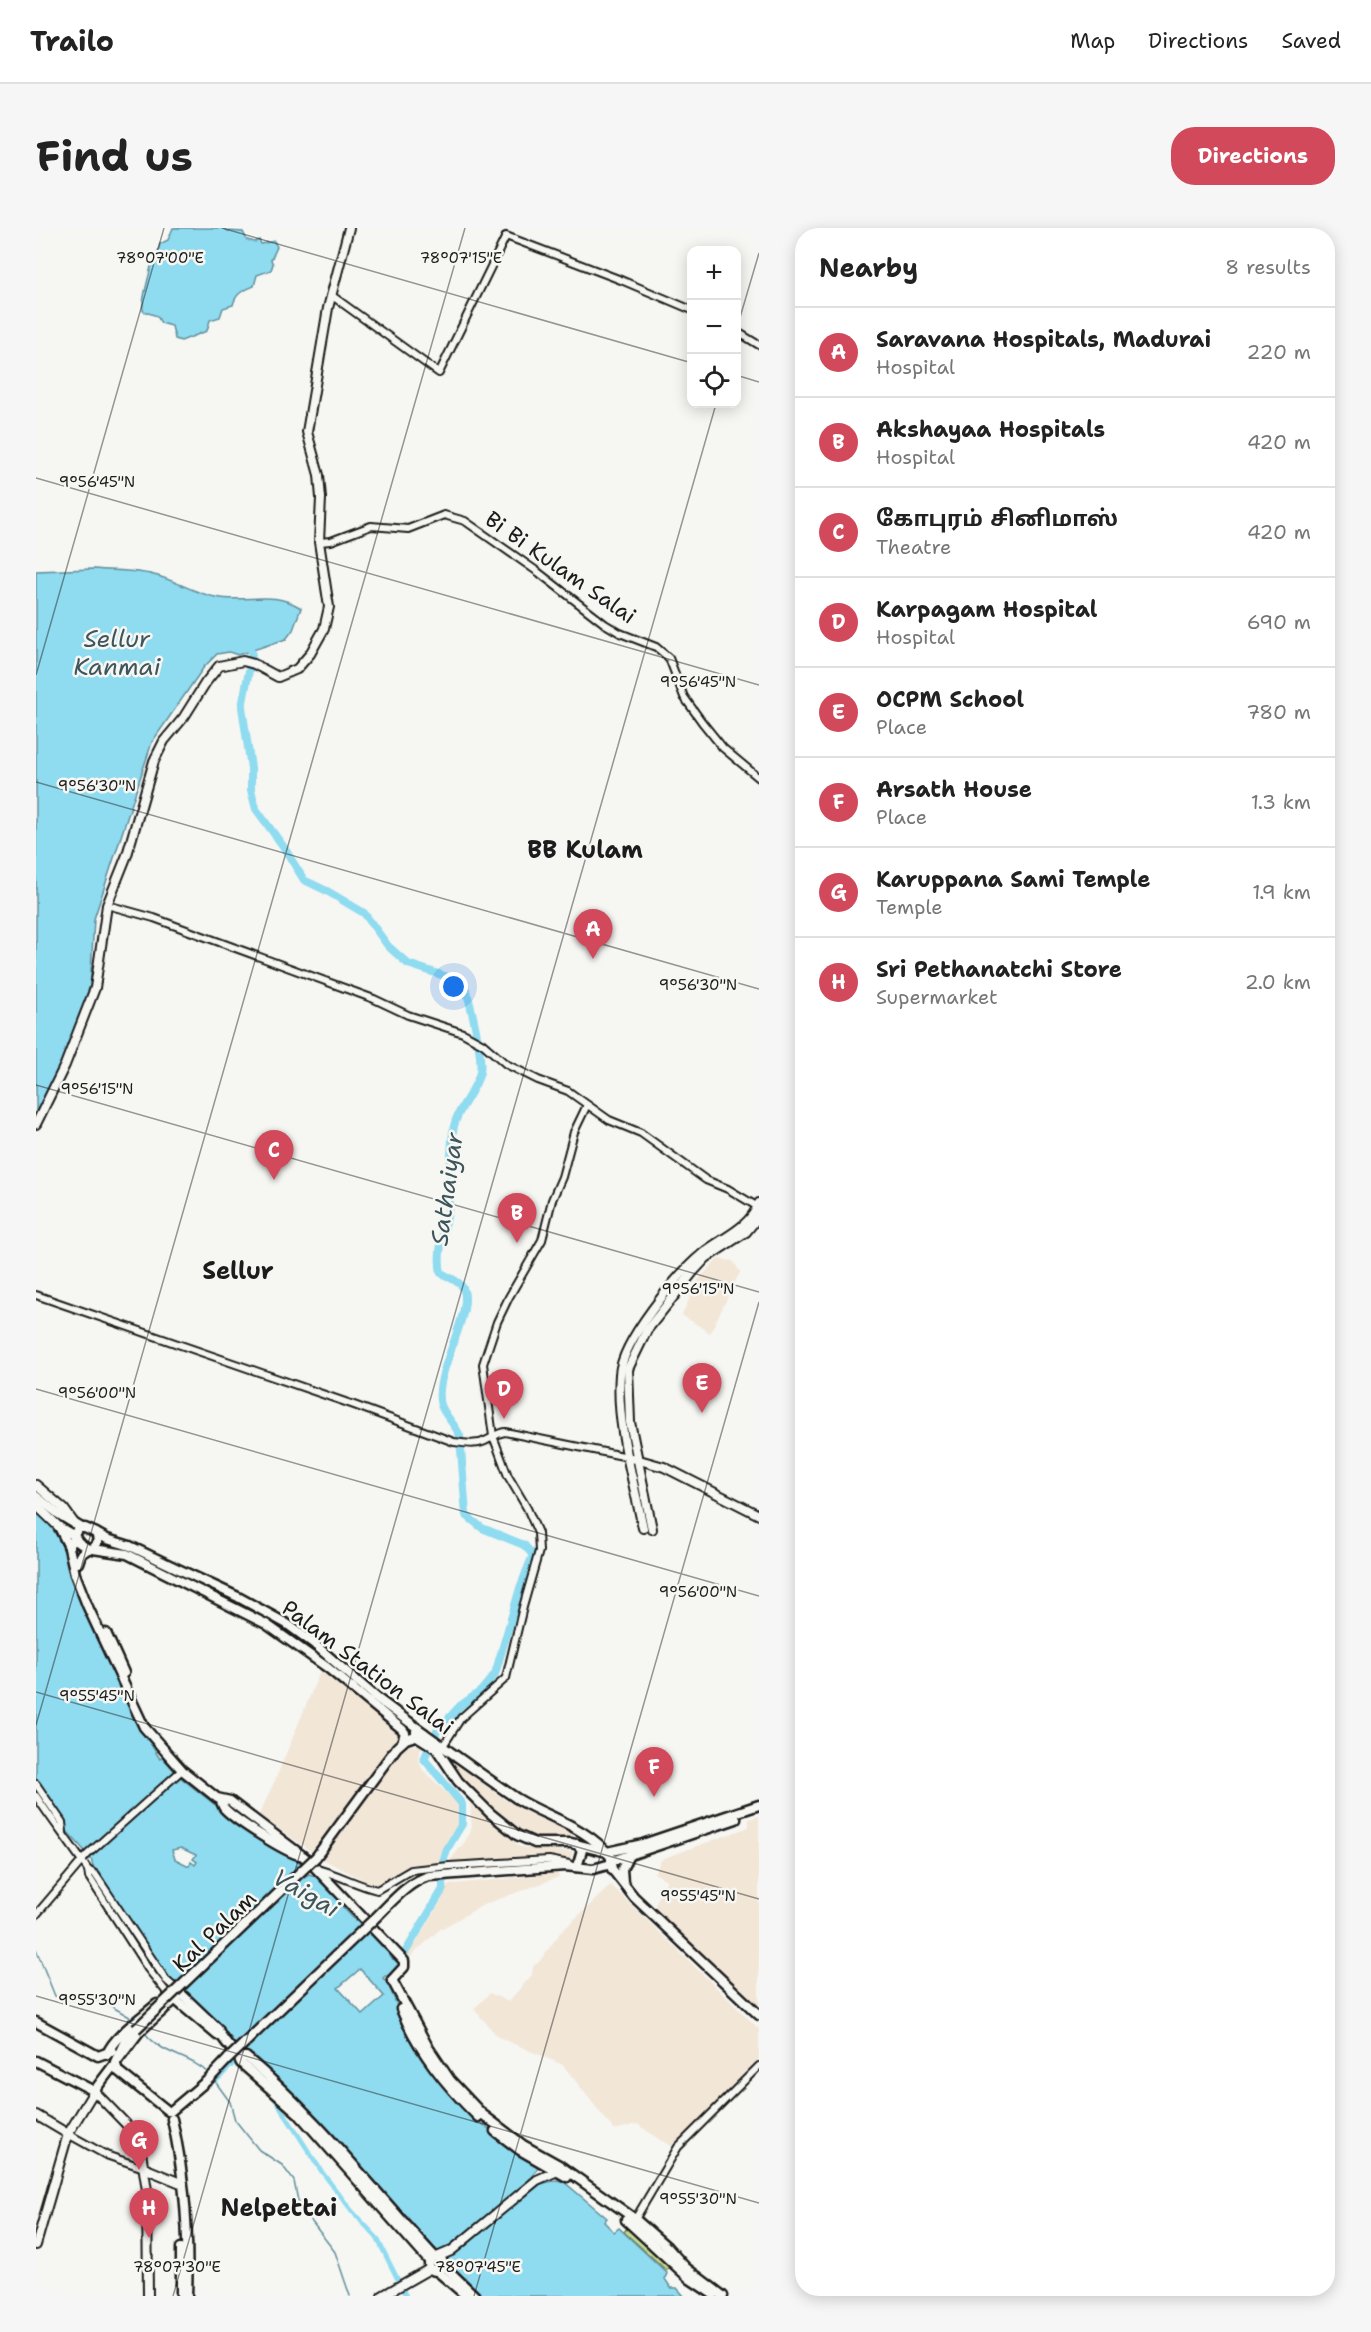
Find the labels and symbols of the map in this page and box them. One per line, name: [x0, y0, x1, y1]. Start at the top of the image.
text: 78°07'00"E: [116, 248, 204, 268]
text: 78°07'15"E: [420, 248, 502, 268]
text: 9°56'45"N: [59, 472, 135, 492]
street label: Bi Bi Kulam Salai: [479, 504, 642, 630]
water label: Sellur Kanmai: [73, 623, 162, 683]
text: 9°56'45"N: [660, 672, 736, 692]
text: 9°56'30"N: [58, 776, 136, 796]
district label: BB Kulam: [527, 834, 643, 866]
pin: A: [574, 910, 612, 959]
your location: [439, 972, 468, 1001]
text: 9°56'30"N: [659, 975, 737, 995]
text: 9°56'15"N: [60, 1079, 134, 1099]
pin: C: [254, 1130, 294, 1180]
water label: Sathaiyar: [423, 1130, 471, 1248]
pin: B: [498, 1194, 536, 1243]
district label: Sellur: [202, 1255, 274, 1287]
text: 9°56'15"N: [661, 1279, 735, 1299]
pin: E: [682, 1364, 722, 1413]
pin: D: [484, 1370, 524, 1419]
text: 9°56'00"N: [58, 1383, 136, 1403]
text: 9°56'00"N: [659, 1582, 737, 1602]
street label: Palam Station Salai: [276, 1593, 459, 1741]
text: 9°55'45"N: [59, 1686, 135, 1706]
pin: F: [634, 1748, 674, 1797]
water label: Vaigai: [267, 1861, 346, 1925]
street label: Kal Palam: [166, 1884, 263, 1979]
text: 9°55'45"N: [660, 1886, 736, 1906]
text: 9°55'30"N: [58, 1990, 136, 2010]
pin: G: [120, 2120, 158, 2170]
pin: H: [130, 2188, 168, 2238]
text: 9°55'30"N: [659, 2189, 737, 2209]
district label: Nelpettai: [221, 2192, 337, 2224]
text: 78°07'30"E: [133, 2257, 221, 2277]
text: 78°07'45"E: [435, 2257, 521, 2277]

